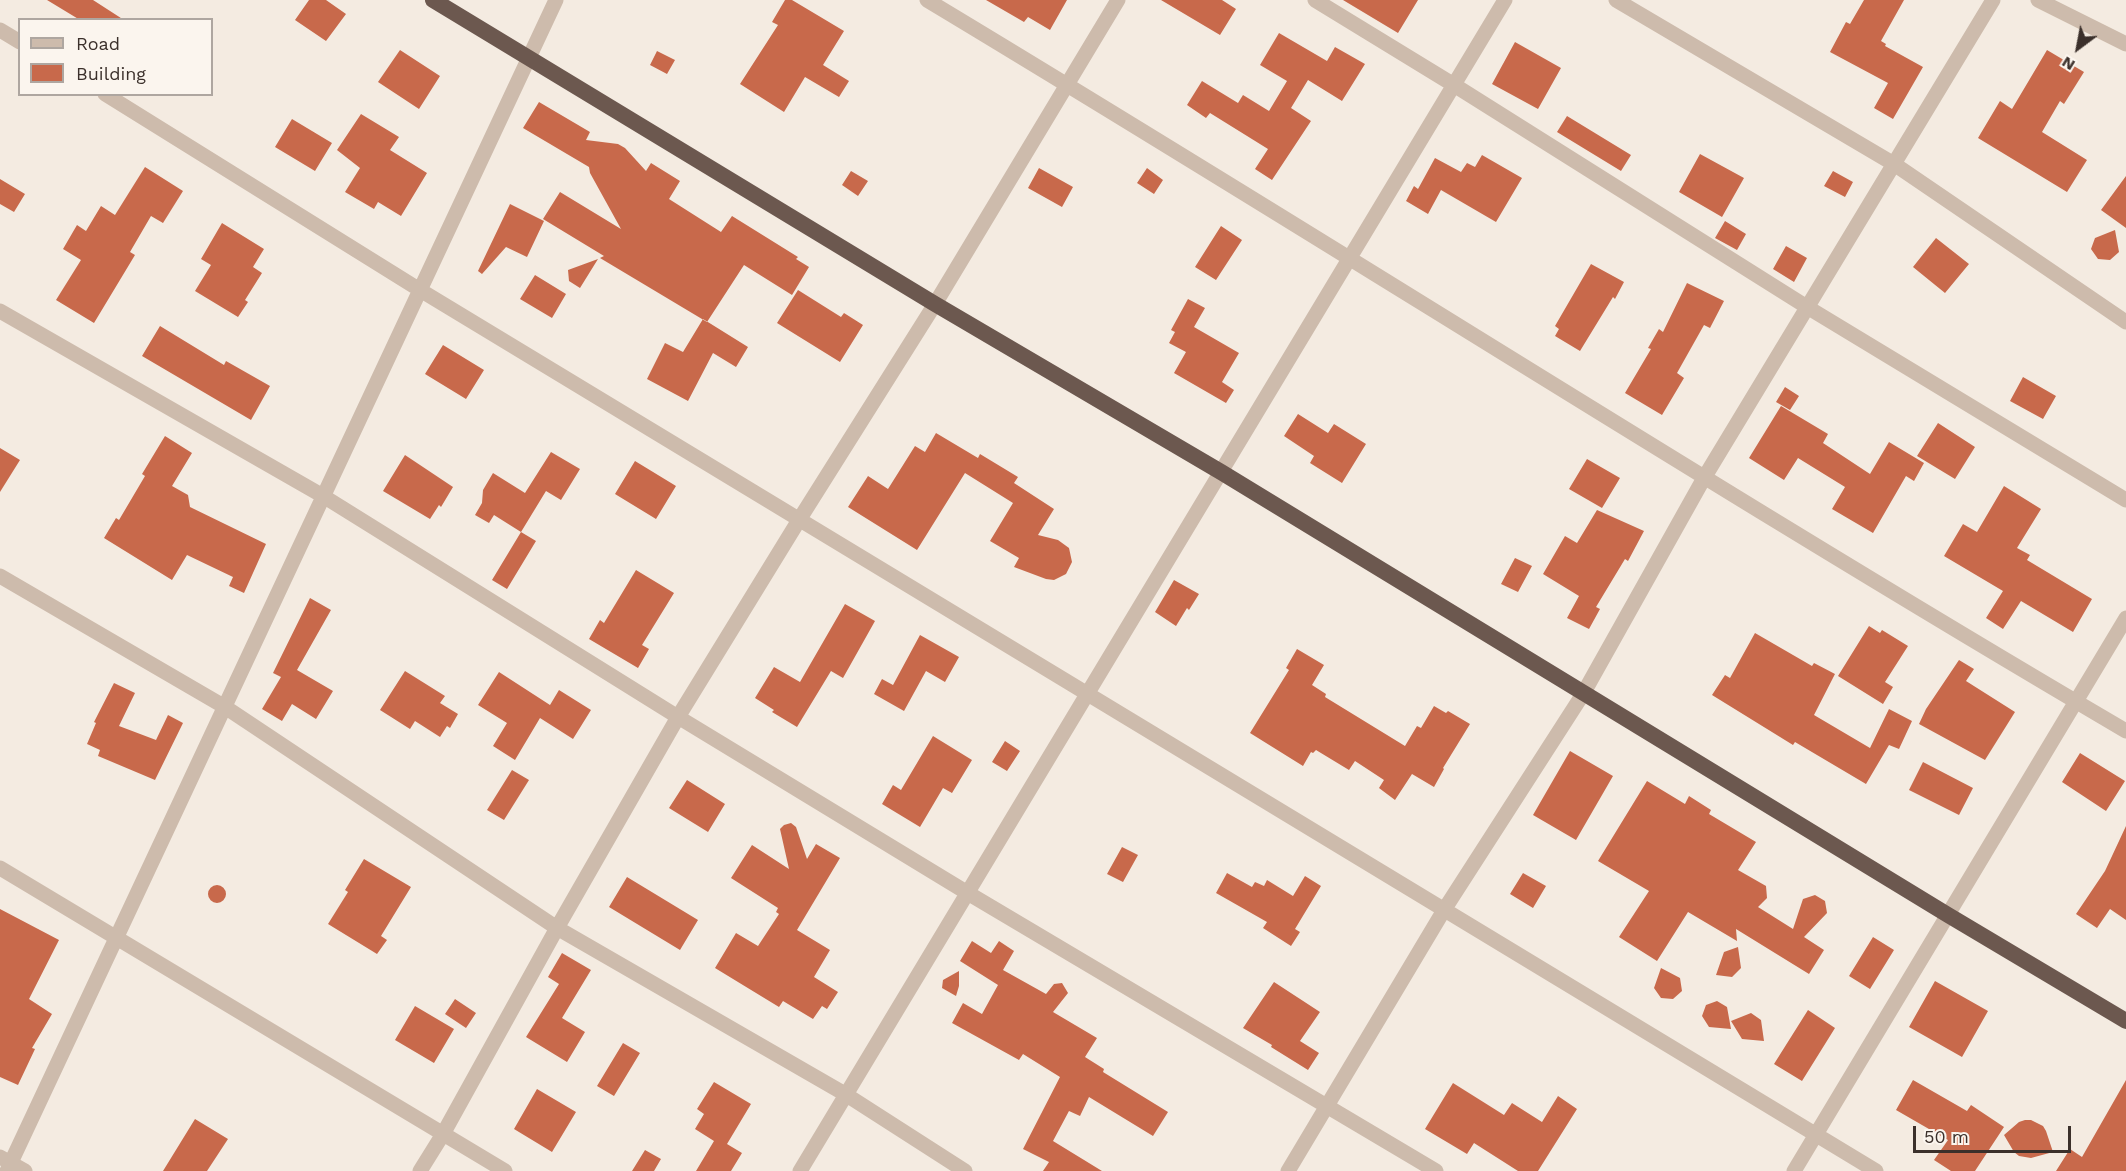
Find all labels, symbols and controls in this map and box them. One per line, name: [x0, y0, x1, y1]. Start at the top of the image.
legend: [18, 18, 213, 96]
north arrow: [2048, 18, 2108, 78]
text: Road: [76, 33, 120, 54]
text: N: [2058, 52, 2078, 75]
text: Building: [76, 63, 146, 84]
scale bar: [1916, 1114, 2074, 1152]
text: 50 m: [1924, 1126, 1969, 1147]

